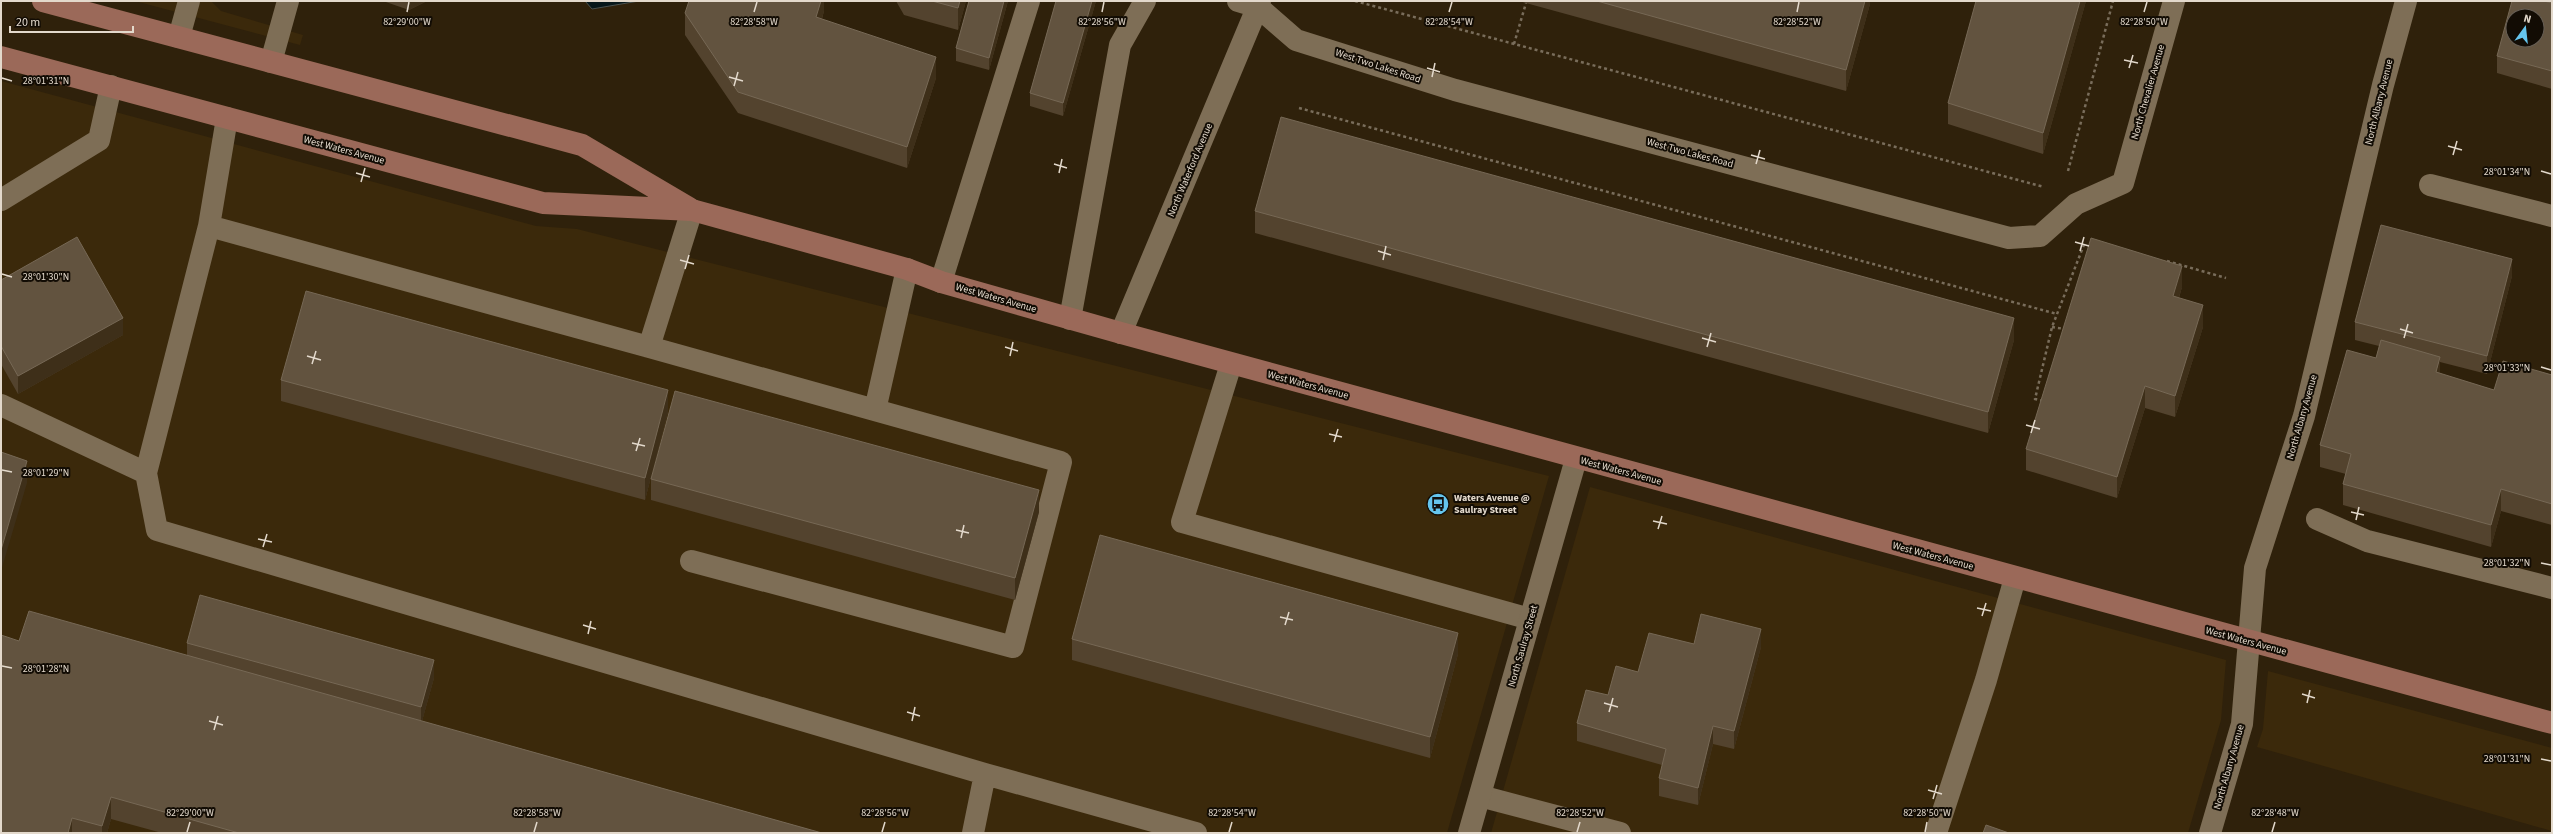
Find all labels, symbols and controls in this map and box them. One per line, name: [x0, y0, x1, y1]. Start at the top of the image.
scale bar: [10, 8, 133, 34]
north arrow: [2505, 8, 2545, 48]
text: N: [2522, 11, 2533, 27]
text: 20 m: [16, 14, 40, 31]
text: 82°29'00"W: [383, 15, 431, 29]
text: 82°28'58"W: [730, 15, 778, 29]
text: 82°28'56"W: [1078, 15, 1126, 29]
text: 82°28'54"W: [1425, 15, 1473, 29]
text: 82°28'52"W: [1773, 15, 1821, 29]
text: 82°28'50"W: [2120, 15, 2168, 29]
street label: North Chevalier Avenue: [2128, 43, 2168, 141]
street label: West Two Lakes Road: [1333, 46, 1423, 86]
street label: North Albany Avenue: [2362, 58, 2396, 146]
text: 28°01'31"N: [23, 74, 69, 88]
street label: North Waterford Avenue: [1164, 121, 1216, 219]
street label: West Waters Avenue: [302, 132, 386, 168]
street label: West Two Lakes Road: [1645, 135, 1735, 171]
text: 28°01'34"N: [2484, 165, 2530, 179]
text: 28°01'30"N: [23, 270, 69, 284]
street label: West Waters Avenue: [954, 280, 1038, 316]
text: 28°01'33"N: [2484, 361, 2530, 375]
street label: West Waters Avenue: [1266, 367, 1350, 403]
street label: North Albany Avenue: [2283, 373, 2321, 461]
street label: West Waters Avenue: [1579, 453, 1663, 489]
text: 28°01'29"N: [23, 466, 69, 480]
bus stop icon: Waters Avenue @ Saulray Street: [1425, 491, 1451, 517]
place label: Waters Avenue @ Saulray Street: [1454, 491, 1530, 517]
street label: West Waters Avenue: [1891, 538, 1975, 574]
text: 28°01'32"N: [2484, 556, 2530, 570]
street label: North Saulray Street: [1505, 603, 1542, 689]
street label: West Waters Avenue: [2204, 623, 2288, 659]
text: 28°01'28"N: [23, 662, 69, 676]
street label: North Albany Avenue: [2210, 723, 2248, 811]
text: 28°01'31"N: [2484, 752, 2530, 766]
text: 82°29'00"W: [166, 806, 214, 820]
text: 82°28'58"W: [513, 806, 561, 820]
text: 82°28'56"W: [861, 806, 909, 820]
text: 82°28'54"W: [1208, 806, 1256, 820]
text: 82°28'52"W: [1556, 806, 1604, 820]
text: 82°28'50"W: [1903, 806, 1951, 820]
text: 82°28'48"W: [2251, 806, 2299, 820]

